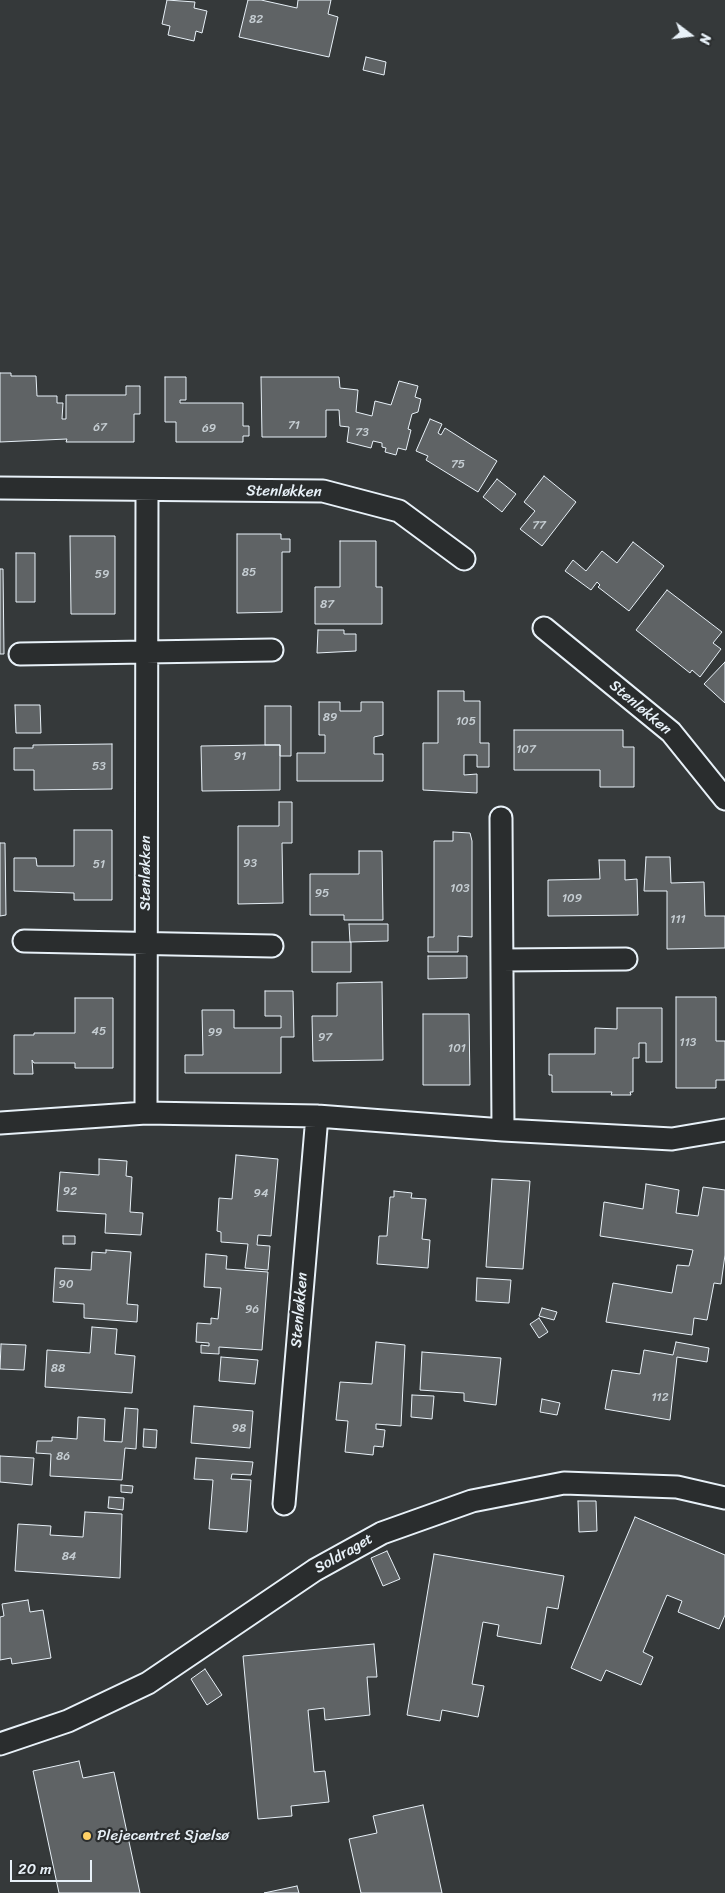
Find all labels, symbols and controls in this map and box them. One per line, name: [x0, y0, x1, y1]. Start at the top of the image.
north arrow: [665, 10, 715, 60]
house number: 82: [249, 13, 263, 27]
text: N: [692, 31, 718, 47]
house number: 71: [288, 419, 300, 433]
house number: 67: [93, 421, 107, 435]
house number: 69: [202, 422, 216, 436]
house number: 73: [355, 426, 369, 440]
house number: 75: [451, 458, 465, 472]
street label: Stenløkken: [246, 482, 322, 502]
house number: 77: [532, 519, 546, 533]
house number: 85: [242, 566, 256, 580]
house number: 59: [95, 568, 109, 582]
house number: 87: [320, 598, 334, 612]
street label: Stenløkken: [605, 677, 675, 739]
house number: 89: [323, 711, 337, 725]
house number: 105: [456, 715, 476, 729]
house number: 107: [516, 743, 536, 757]
house number: 91: [234, 750, 246, 764]
house number: 53: [92, 760, 106, 774]
street label: Stenløkken: [137, 835, 155, 911]
house number: 93: [243, 857, 257, 871]
house number: 51: [93, 858, 105, 872]
house number: 103: [450, 882, 470, 896]
house number: 95: [315, 887, 329, 901]
house number: 109: [562, 892, 582, 906]
house number: 111: [670, 913, 686, 927]
house number: 45: [92, 1025, 106, 1039]
house number: 99: [208, 1026, 222, 1040]
house number: 97: [318, 1031, 332, 1045]
house number: 113: [680, 1036, 696, 1050]
house number: 101: [448, 1042, 466, 1056]
house number: 92: [63, 1185, 77, 1199]
house number: 94: [254, 1187, 268, 1201]
street label: Stenløkken: [288, 1272, 312, 1348]
house number: 90: [59, 1278, 73, 1292]
house number: 96: [245, 1303, 259, 1317]
house number: 88: [51, 1362, 65, 1376]
house number: 112: [651, 1391, 669, 1405]
house number: 98: [232, 1422, 246, 1436]
house number: 86: [56, 1450, 70, 1464]
street label: Soldraget: [312, 1530, 376, 1578]
house number: 84: [62, 1550, 76, 1564]
place label: Plejecentret Sjælsø: [97, 1827, 229, 1845]
marker: Plejecentret Sjælsø: [81, 1830, 93, 1842]
scale bar: [12, 1850, 95, 1882]
text: 20 m: [18, 1856, 52, 1882]

